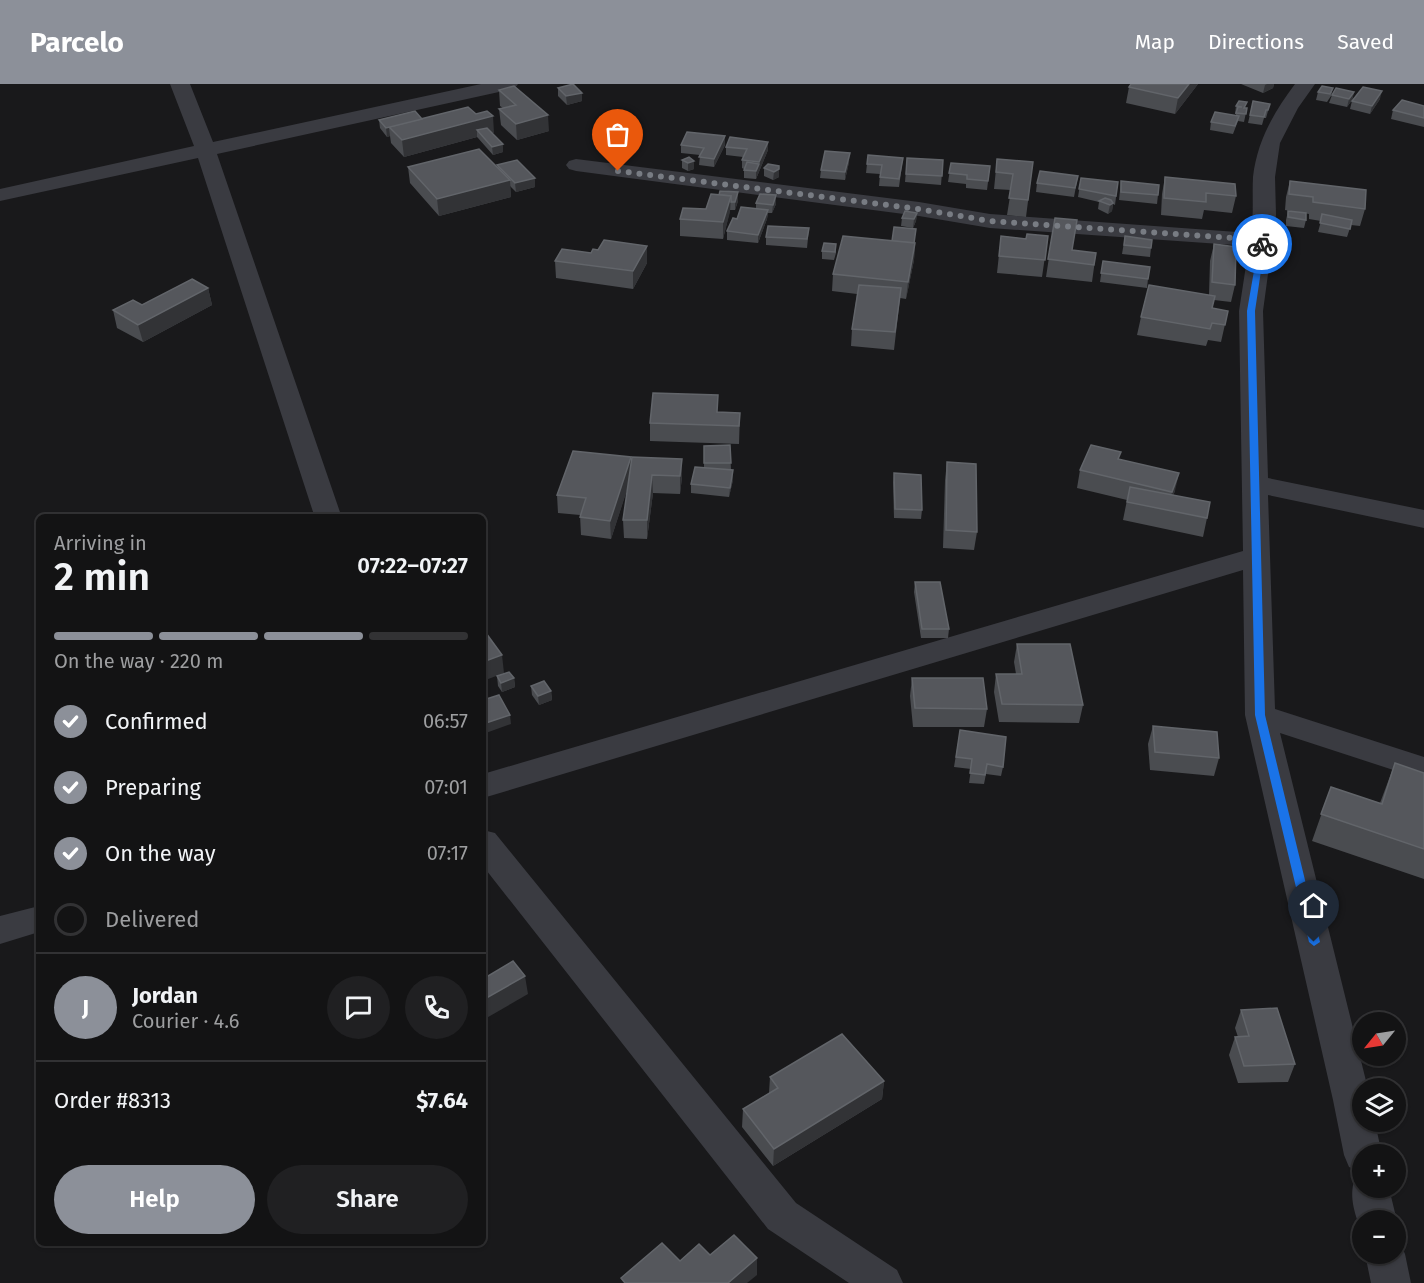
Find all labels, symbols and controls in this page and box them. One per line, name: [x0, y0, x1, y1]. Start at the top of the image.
text: Parcelo: [30, 26, 124, 59]
text: Map: [1135, 29, 1175, 55]
text: Directions: [1208, 29, 1304, 55]
text: Saved: [1337, 29, 1394, 55]
pin: [592, 109, 643, 171]
icon: bag: [601, 118, 634, 151]
courier: [1232, 214, 1292, 274]
icon: bike: [1246, 228, 1279, 261]
text: Arriving in: [54, 531, 147, 555]
text: 07:22–07:27: [357, 552, 468, 579]
text: 2 min: [54, 554, 150, 600]
text: On the way · 220 m: [54, 649, 223, 673]
icon: check: [54, 705, 87, 738]
text: Confirmed: [105, 708, 208, 735]
text: 06:57: [423, 709, 468, 733]
icon: check: [54, 771, 87, 804]
text: Preparing: [105, 774, 201, 801]
text: 07:01: [424, 775, 468, 799]
icon: check: [54, 837, 87, 870]
text: On the way: [105, 840, 216, 867]
text: 07:17: [427, 841, 468, 865]
pin: [1288, 880, 1339, 942]
icon: home: [1297, 889, 1330, 922]
text: Delivered: [105, 906, 200, 933]
button: chat: [327, 976, 390, 1039]
button: phone: [405, 976, 468, 1039]
text: Jordan: [132, 982, 198, 1009]
text: J: [82, 994, 89, 1021]
text: Courier · 4.6: [132, 1009, 239, 1033]
north arrow: [1352, 1012, 1406, 1066]
map controls: [1352, 1012, 1406, 1264]
button: layers: [1352, 1078, 1406, 1132]
text: Order #8313: [54, 1087, 171, 1114]
text: $7.64: [416, 1087, 468, 1114]
button: +: [1352, 1144, 1406, 1198]
button: Help: [54, 1165, 255, 1234]
button: Share: [267, 1165, 468, 1234]
button: −: [1352, 1210, 1406, 1264]

